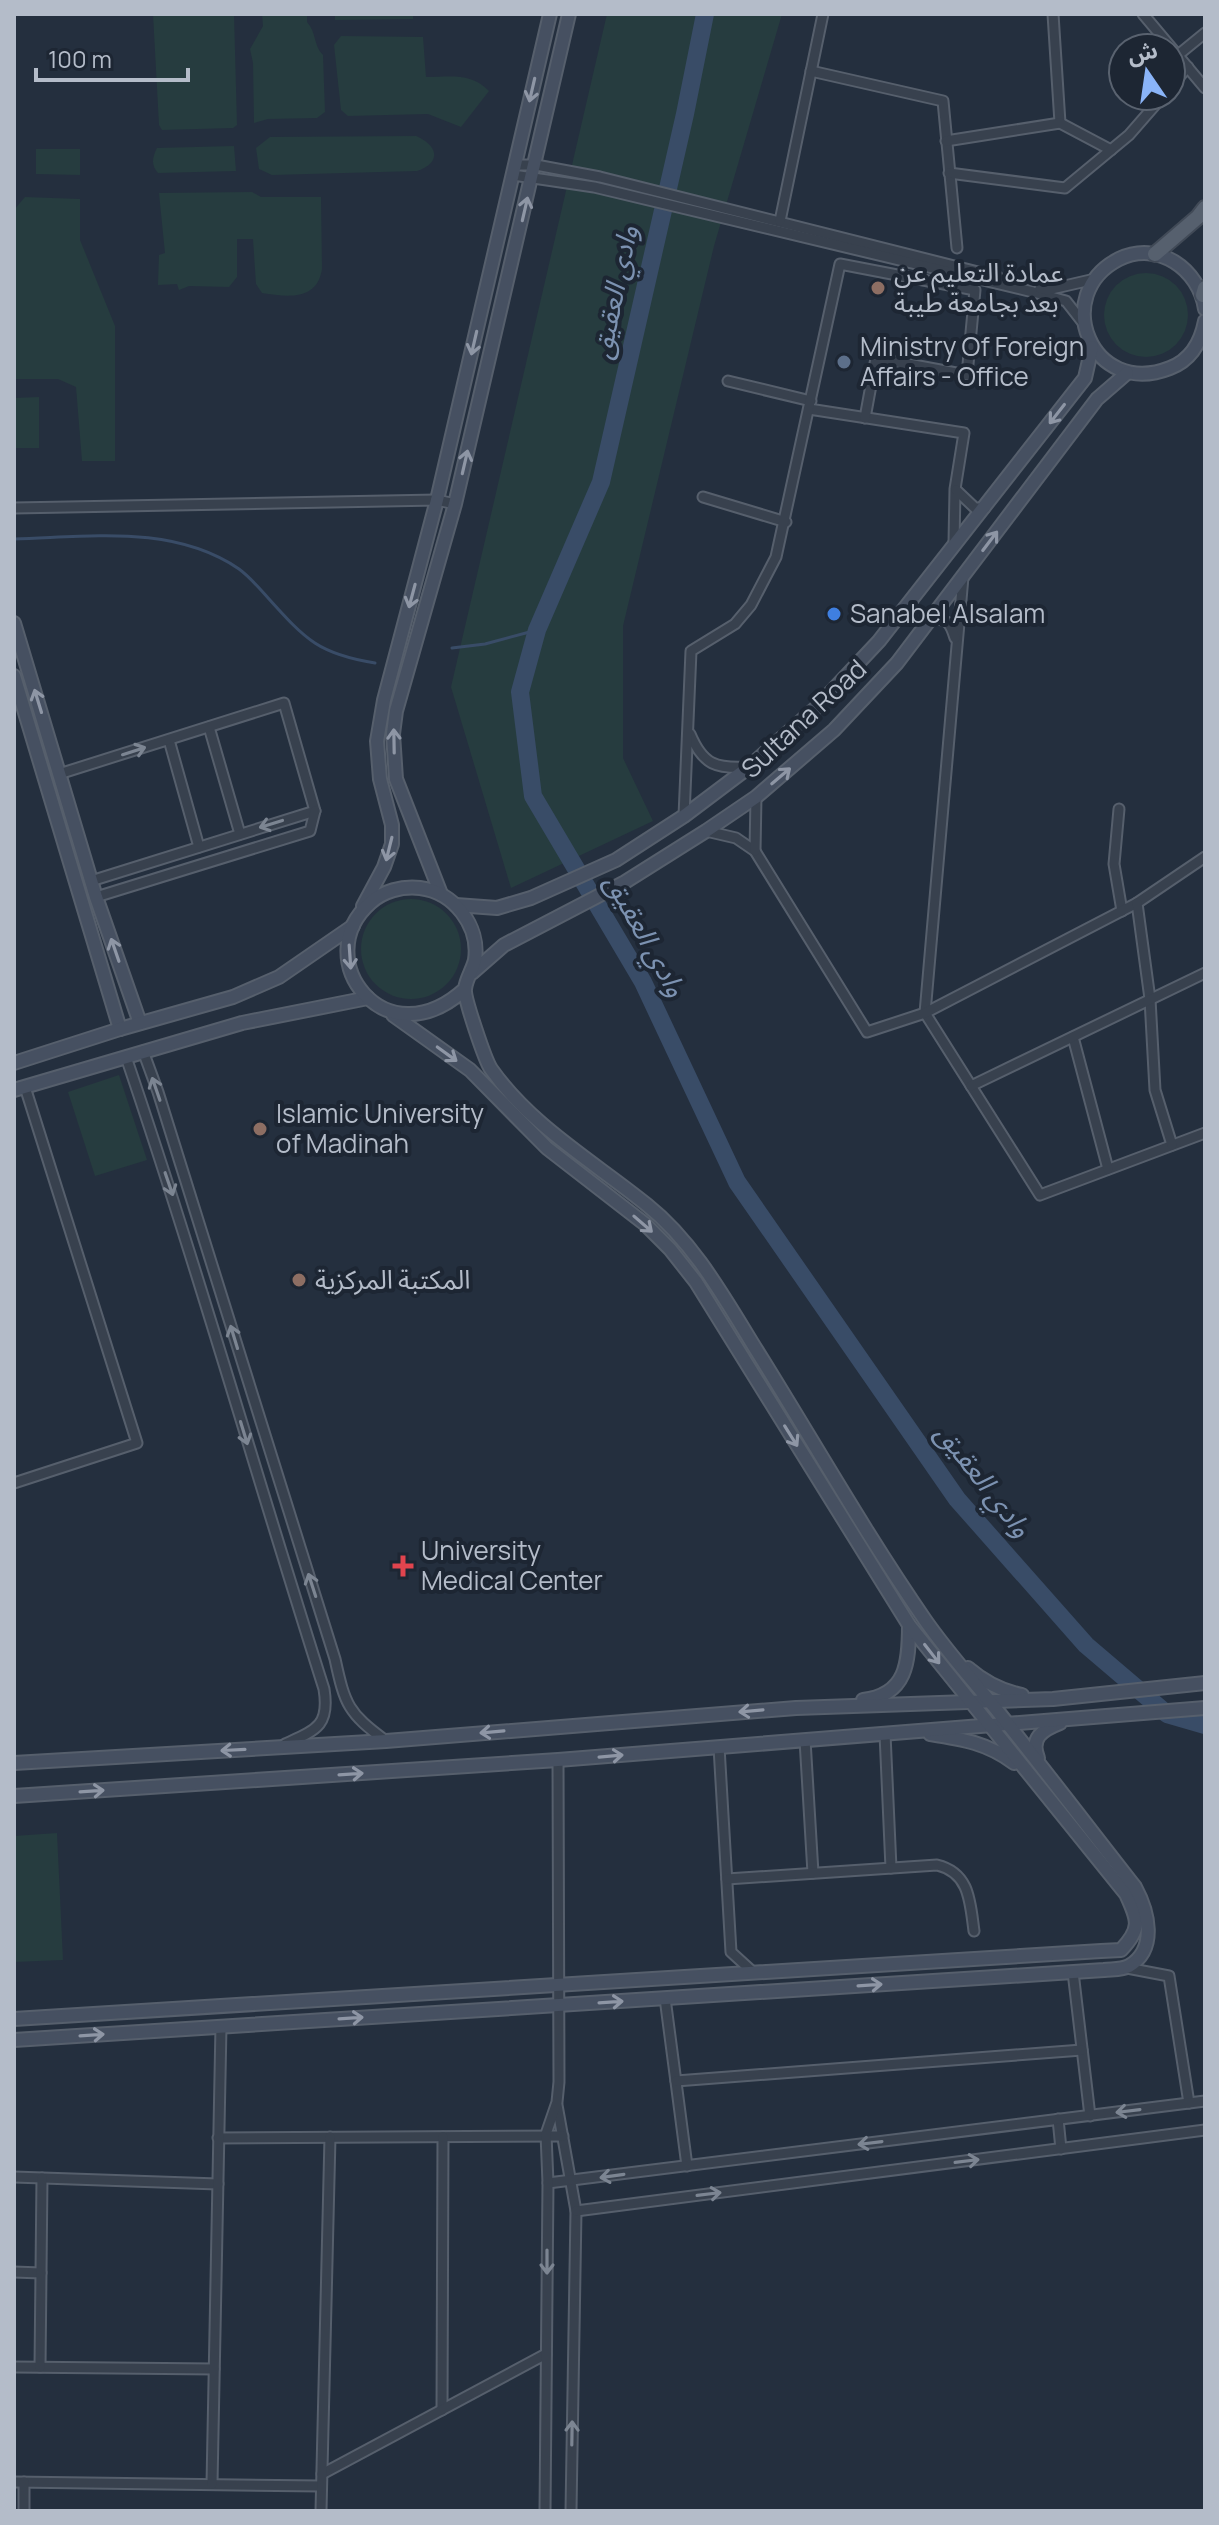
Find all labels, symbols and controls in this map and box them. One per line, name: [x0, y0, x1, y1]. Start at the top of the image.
scale bar: [36, 32, 188, 82]
north arrow: [1107, 32, 1187, 112]
text: ش: [1124, 35, 1161, 71]
text: 100 m: [48, 42, 112, 75]
one-way arrow: [524, 77, 539, 102]
one-way arrow: [518, 197, 533, 223]
water label: وادي العقيق: [580, 221, 650, 363]
place label: عمادة التعليم عن بعد بجامعة طيبة: [894, 254, 1063, 320]
marker: عمادة التعليم عن بعد بجامعة طيبة: [869, 279, 887, 297]
place label: Ministry Of Foreign Affairs - Office: [860, 328, 1084, 394]
one-way arrow: [465, 330, 480, 356]
marker: Ministry Of Foreign Affairs - Office: [835, 353, 853, 371]
one-way arrow: [1049, 403, 1066, 424]
one-way arrow: [458, 450, 473, 476]
one-way arrow: [981, 530, 998, 552]
one-way arrow: [403, 582, 418, 608]
place label: Sanabel Alsalam: [850, 595, 1045, 631]
marker: Sanabel Alsalam: [825, 605, 843, 623]
street label: Sultana Road: [733, 651, 874, 786]
one-way arrow: [30, 689, 45, 715]
one-way arrow: [386, 728, 402, 755]
one-way arrow: [121, 742, 146, 757]
one-way arrow: [770, 767, 790, 785]
one-way arrow: [258, 818, 283, 833]
one-way arrow: [380, 836, 395, 862]
water label: وادي العقيق: [594, 866, 696, 1005]
one-way arrow: [106, 937, 121, 962]
one-way arrow: [343, 943, 358, 970]
one-way arrow: [436, 1045, 458, 1062]
one-way arrow: [148, 1076, 163, 1101]
place label: Islamic University of Madinah: [276, 1095, 484, 1161]
marker: Islamic University of Madinah: [251, 1120, 269, 1138]
one-way arrow: [163, 1171, 178, 1196]
one-way arrow: [633, 1214, 653, 1232]
place label: المكتبة المركزية: [315, 1261, 471, 1297]
marker: المكتبة المركزية: [290, 1271, 308, 1289]
one-way arrow: [226, 1325, 240, 1350]
water label: وادي العقيق: [925, 1415, 1042, 1547]
one-way arrow: [237, 1419, 252, 1445]
one-way arrow: [783, 1424, 799, 1447]
place label: University Medical Center: [421, 1532, 603, 1598]
marker: University Medical Center: [392, 1555, 414, 1577]
one-way arrow: [303, 1573, 318, 1598]
one-way arrow: [923, 1643, 940, 1664]
one-way arrow: [738, 1704, 765, 1719]
one-way arrow: [479, 1725, 506, 1740]
one-way arrow: [220, 1743, 247, 1758]
one-way arrow: [597, 1748, 624, 1763]
one-way arrow: [337, 1766, 364, 1781]
one-way arrow: [78, 1783, 105, 1798]
one-way arrow: [856, 1977, 883, 1992]
one-way arrow: [597, 1994, 624, 2009]
one-way arrow: [337, 2010, 364, 2025]
one-way arrow: [78, 2027, 105, 2042]
one-way arrow: [1115, 2104, 1141, 2119]
one-way arrow: [857, 2136, 883, 2151]
one-way arrow: [953, 2153, 980, 2168]
one-way arrow: [600, 2169, 625, 2184]
one-way arrow: [696, 2186, 721, 2201]
one-way arrow: [539, 2248, 555, 2275]
one-way arrow: [565, 2420, 580, 2447]

